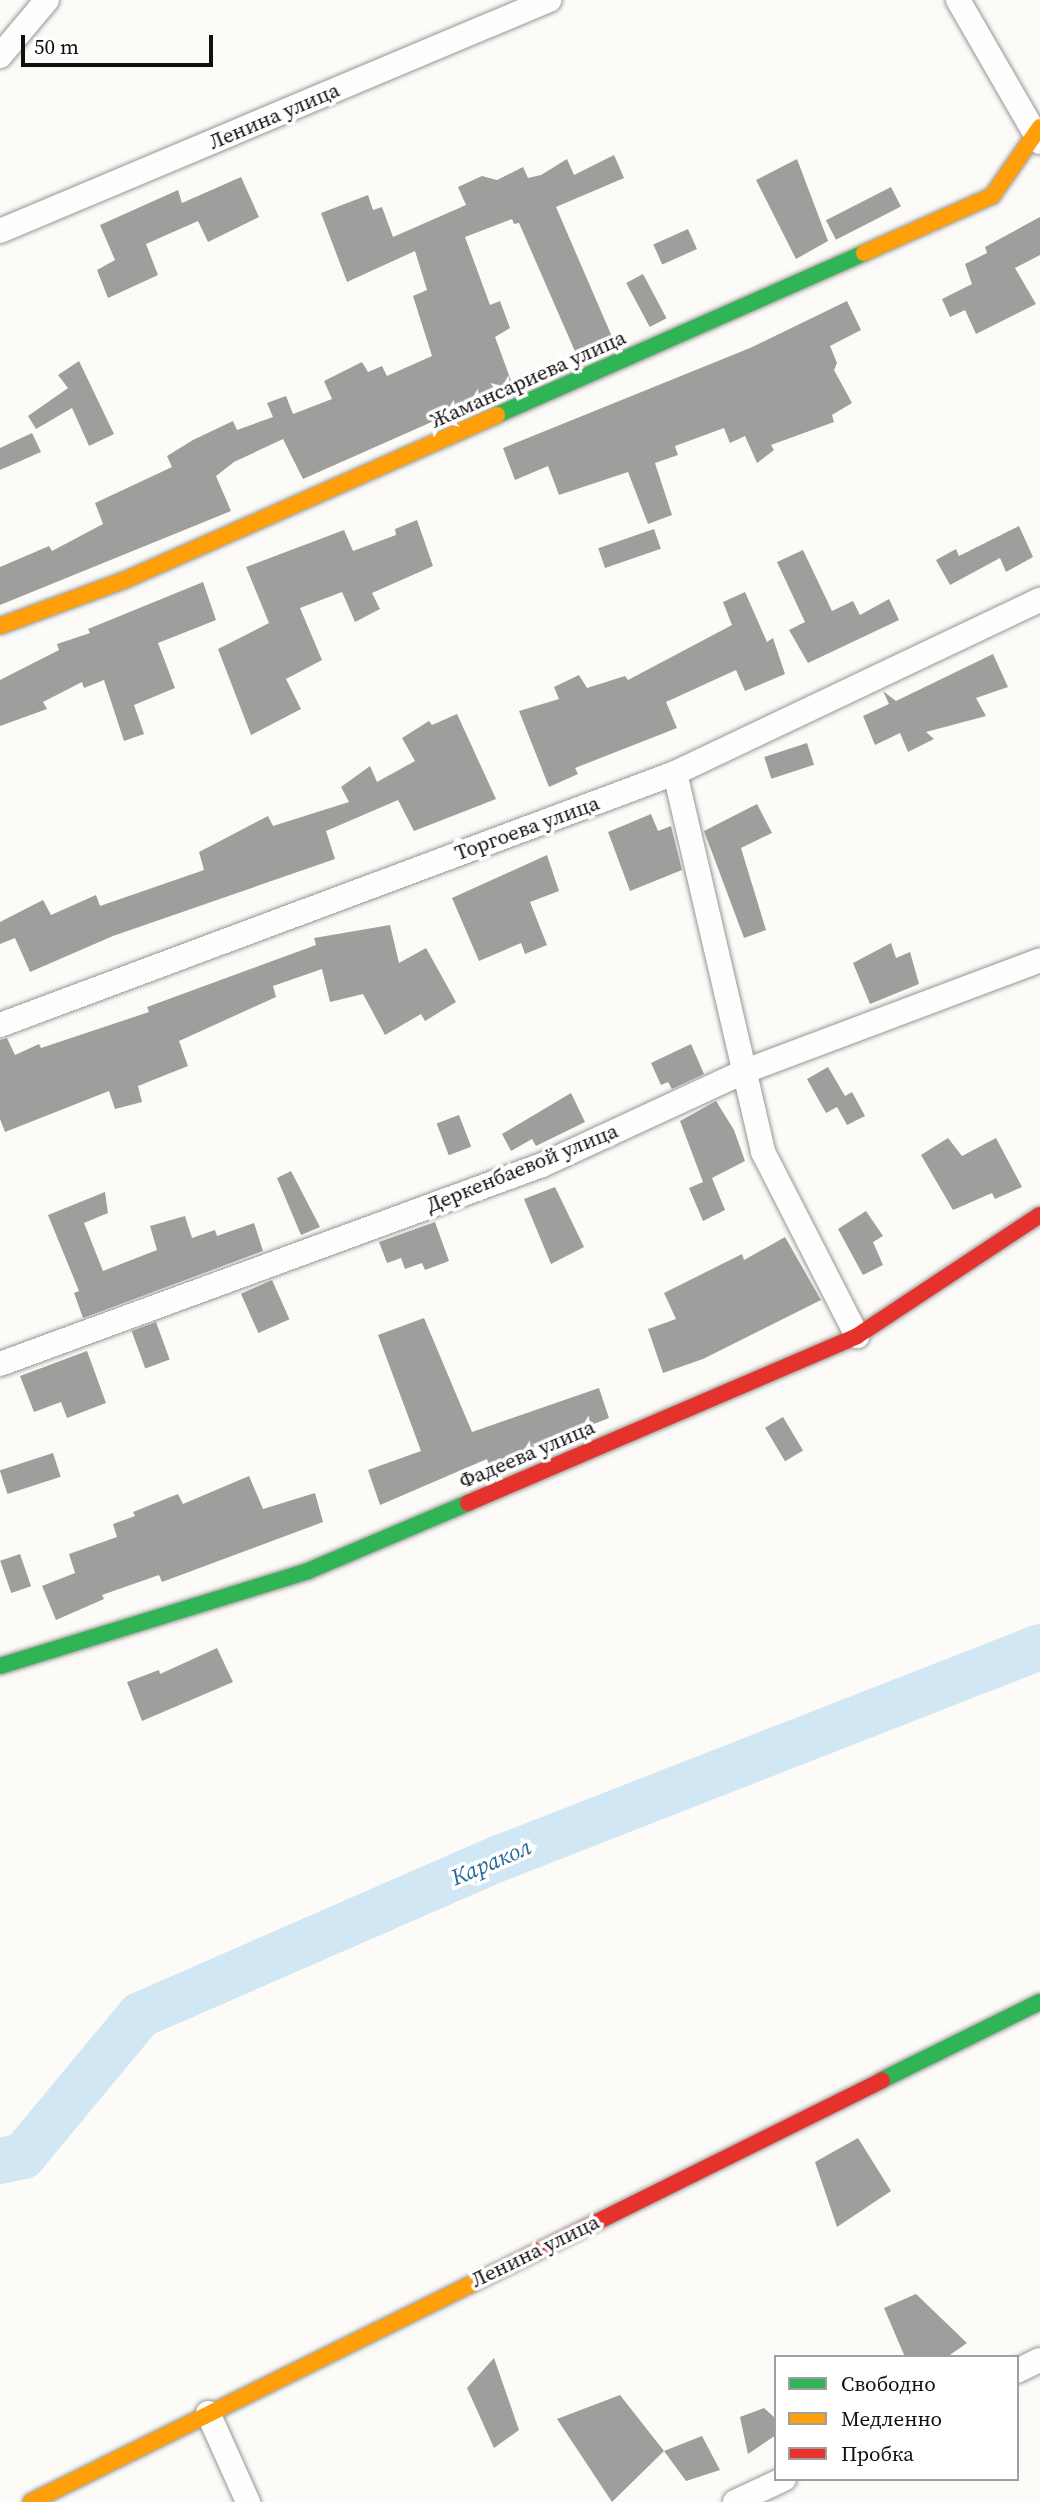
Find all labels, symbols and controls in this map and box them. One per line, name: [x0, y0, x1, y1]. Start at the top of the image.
scale bar: [24, 21, 217, 65]
text: 50 m: [34, 32, 79, 61]
street label: Ленина улица: [205, 77, 343, 155]
street label: Жамансариева улица: [426, 324, 630, 434]
street label: Торгоева улица: [451, 790, 603, 866]
street label: Деркенбаевой улица: [422, 1118, 622, 1218]
street label: Фадеева улица: [455, 1414, 599, 1494]
water label: Каракол: [447, 1833, 535, 1891]
street label: Ленина улица: [467, 2209, 603, 2293]
legend: [774, 2355, 1019, 2481]
text: Свободно: [841, 2369, 936, 2398]
text: Медленно: [841, 2404, 942, 2433]
text: Пробка: [841, 2439, 914, 2468]

